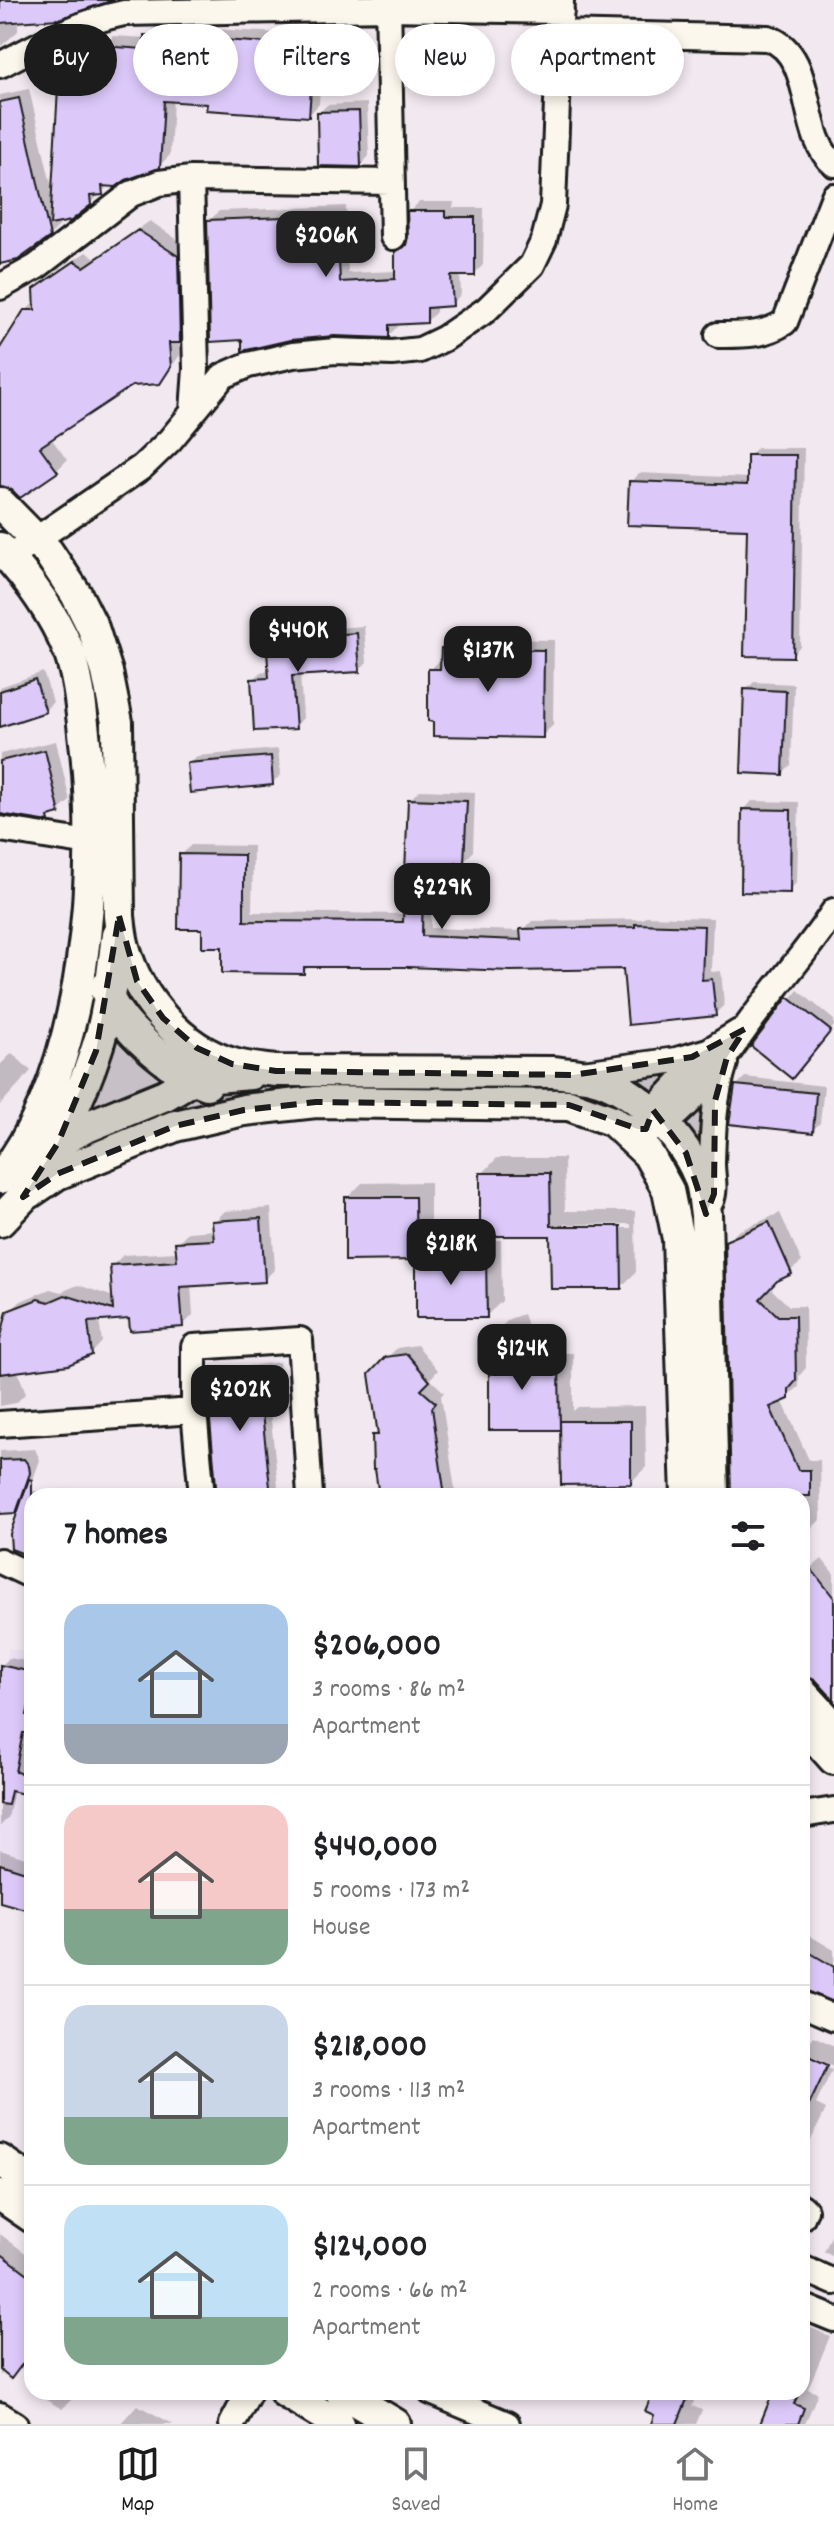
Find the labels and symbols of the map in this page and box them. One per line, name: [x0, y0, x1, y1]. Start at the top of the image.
pin: $206K: [270, 211, 382, 279]
pin: $440K: [242, 606, 354, 674]
pin: $137K: [432, 626, 544, 694]
pin: $229K: [386, 863, 498, 931]
pin: $218K: [395, 1219, 507, 1287]
pin: $124K: [466, 1324, 578, 1392]
pin: $202K: [184, 1365, 296, 1433]

